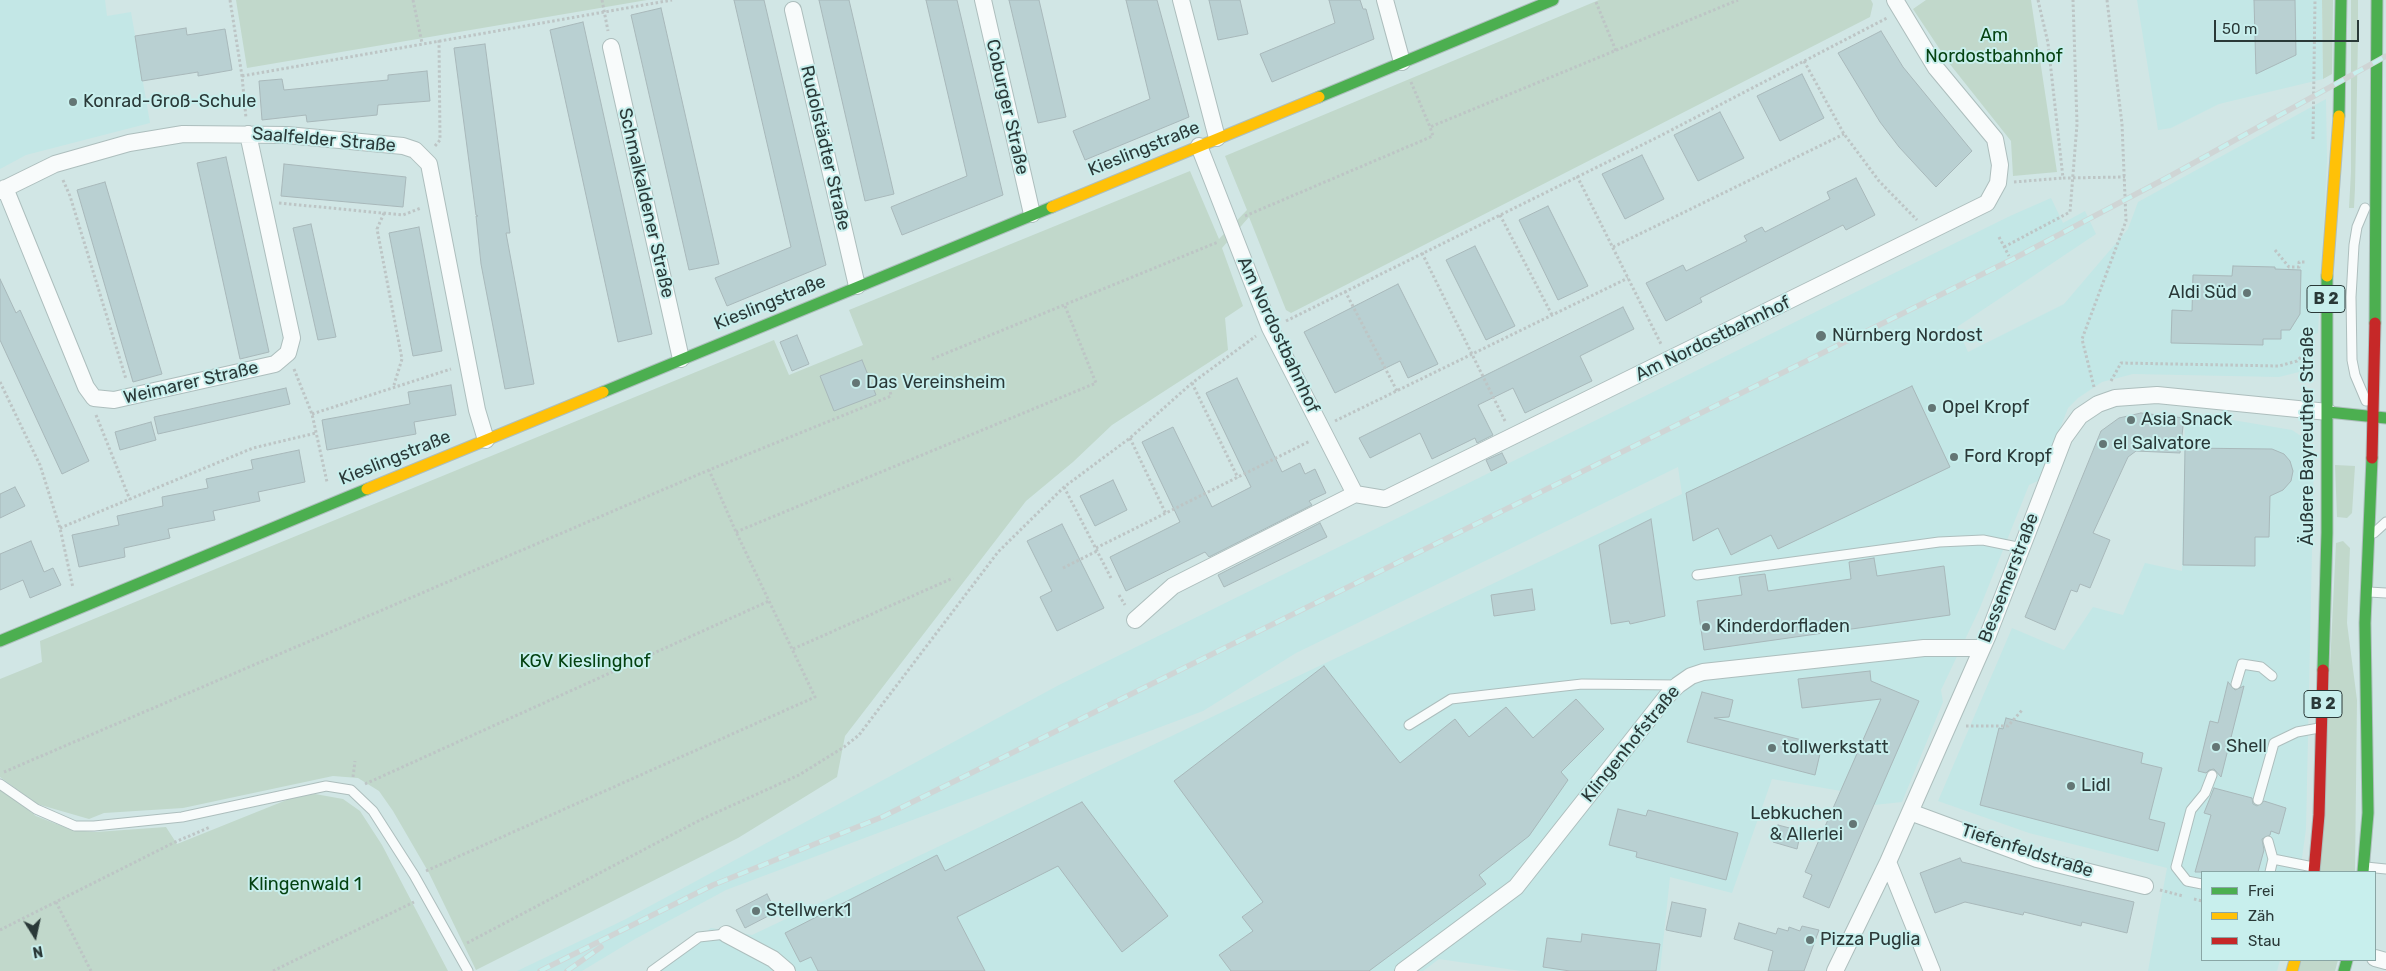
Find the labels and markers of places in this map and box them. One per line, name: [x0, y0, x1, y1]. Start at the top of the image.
place label: Konrad-Groß-Schule: [83, 91, 256, 113]
marker: Konrad-Groß-Schule: [67, 96, 79, 108]
place label: Aldi Süd: [2168, 282, 2237, 304]
marker: Aldi Süd: [2241, 287, 2253, 299]
place label: Nürnberg Nordost: [1832, 325, 1982, 347]
marker: Nürnberg Nordost: [1814, 329, 1828, 343]
place label: Das Vereinsheim: [866, 372, 1005, 394]
marker: Das Vereinsheim: [850, 377, 862, 389]
place label: Opel Kropf: [1942, 397, 2029, 419]
marker: Opel Kropf: [1926, 402, 1938, 414]
place label: Asia Snack: [2141, 409, 2232, 431]
marker: Asia Snack: [2125, 414, 2137, 426]
place label: el Salvatore: [2113, 433, 2211, 455]
marker: el Salvatore: [2097, 438, 2109, 450]
place label: Ford Kropf: [1964, 446, 2052, 468]
marker: Ford Kropf: [1948, 451, 1960, 463]
place label: Kinderdorfladen: [1716, 616, 1850, 638]
marker: Kinderdorfladen: [1700, 621, 1712, 633]
place label: Shell: [2226, 736, 2267, 758]
place label: tollwerkstatt: [1782, 737, 1888, 759]
marker: Shell: [2210, 741, 2222, 753]
marker: tollwerkstatt: [1766, 742, 1778, 754]
place label: Lidl: [2081, 775, 2111, 797]
marker: Lidl: [2065, 780, 2077, 792]
place label: Lebkuchen & Allerlei: [1750, 803, 1843, 846]
marker: Lebkuchen & Allerlei: [1847, 818, 1859, 830]
place label: Stellwerk1: [766, 900, 851, 922]
marker: Stellwerk1: [750, 905, 762, 917]
place label: Pizza Puglia: [1820, 929, 1920, 951]
marker: Pizza Puglia: [1804, 934, 1816, 946]

